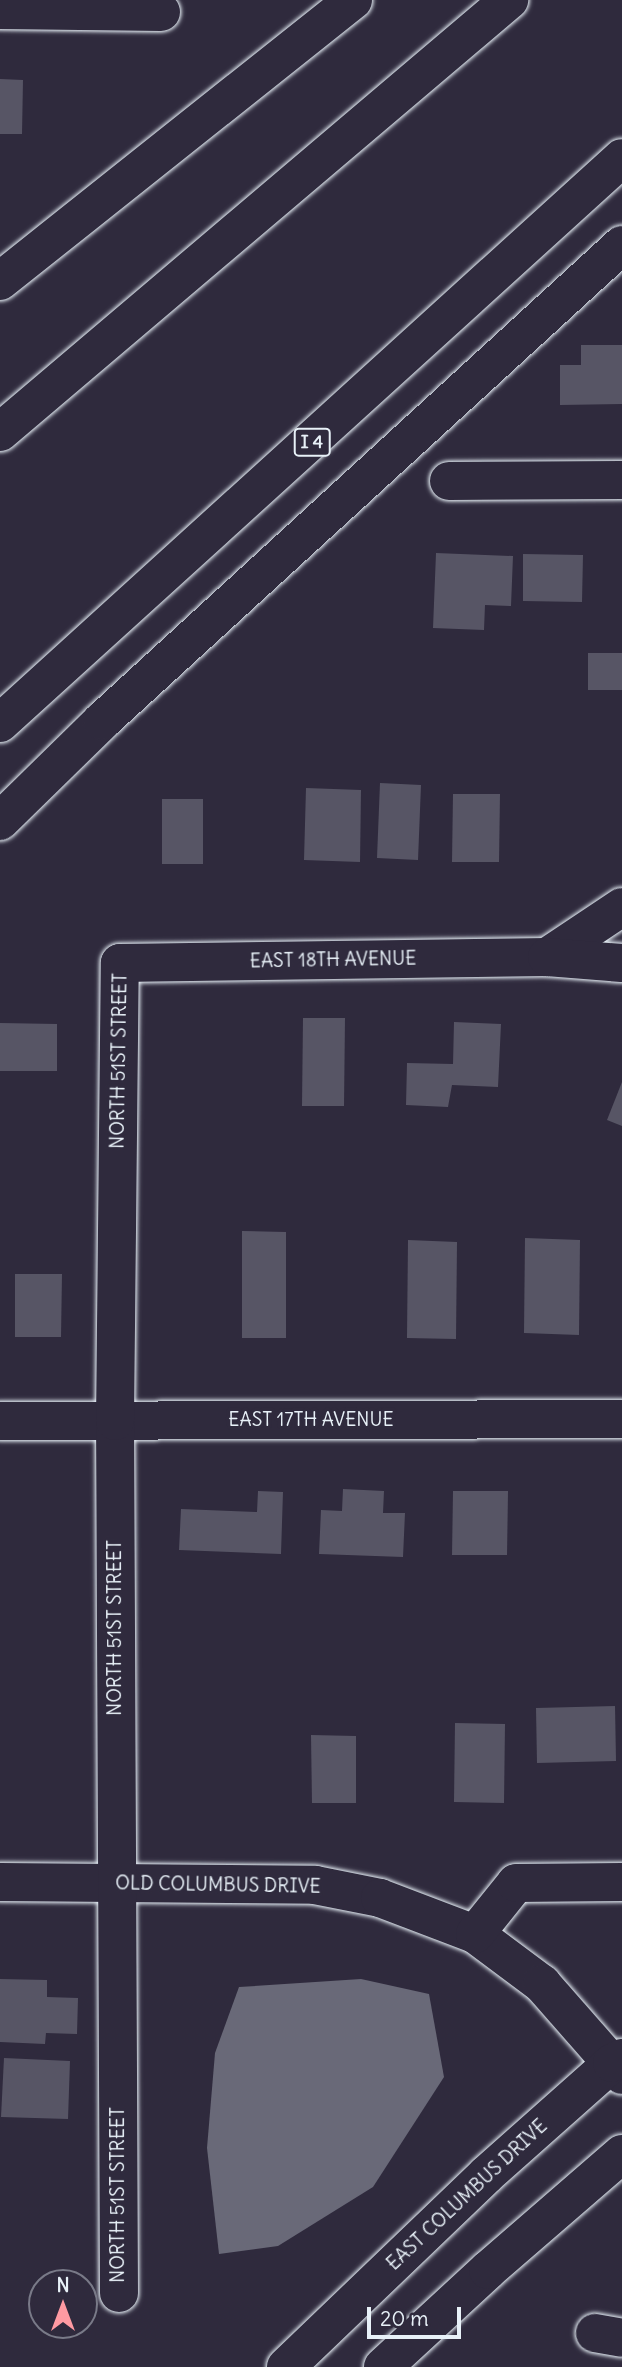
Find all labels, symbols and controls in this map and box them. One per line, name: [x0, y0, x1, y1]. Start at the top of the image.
road number: I 4: [293, 428, 331, 457]
street label: EAST 18TH AVENUE: [250, 947, 416, 973]
street label: NORTH 51ST STREET: [106, 973, 132, 1149]
street label: EAST 17TH AVENUE: [228, 1409, 394, 1431]
street label: NORTH 51ST STREET: [104, 1540, 126, 1716]
street label: OLD COLUMBUS DRIVE: [115, 1872, 321, 1898]
street label: NORTH 51ST STREET: [107, 2107, 129, 2283]
street label: EAST COLUMBUS DRIVE: [382, 2115, 552, 2275]
north arrow: [28, 2269, 98, 2339]
text: N: [56, 2273, 70, 2297]
scale bar: [370, 2294, 464, 2338]
text: 20 m: [380, 2305, 429, 2332]

